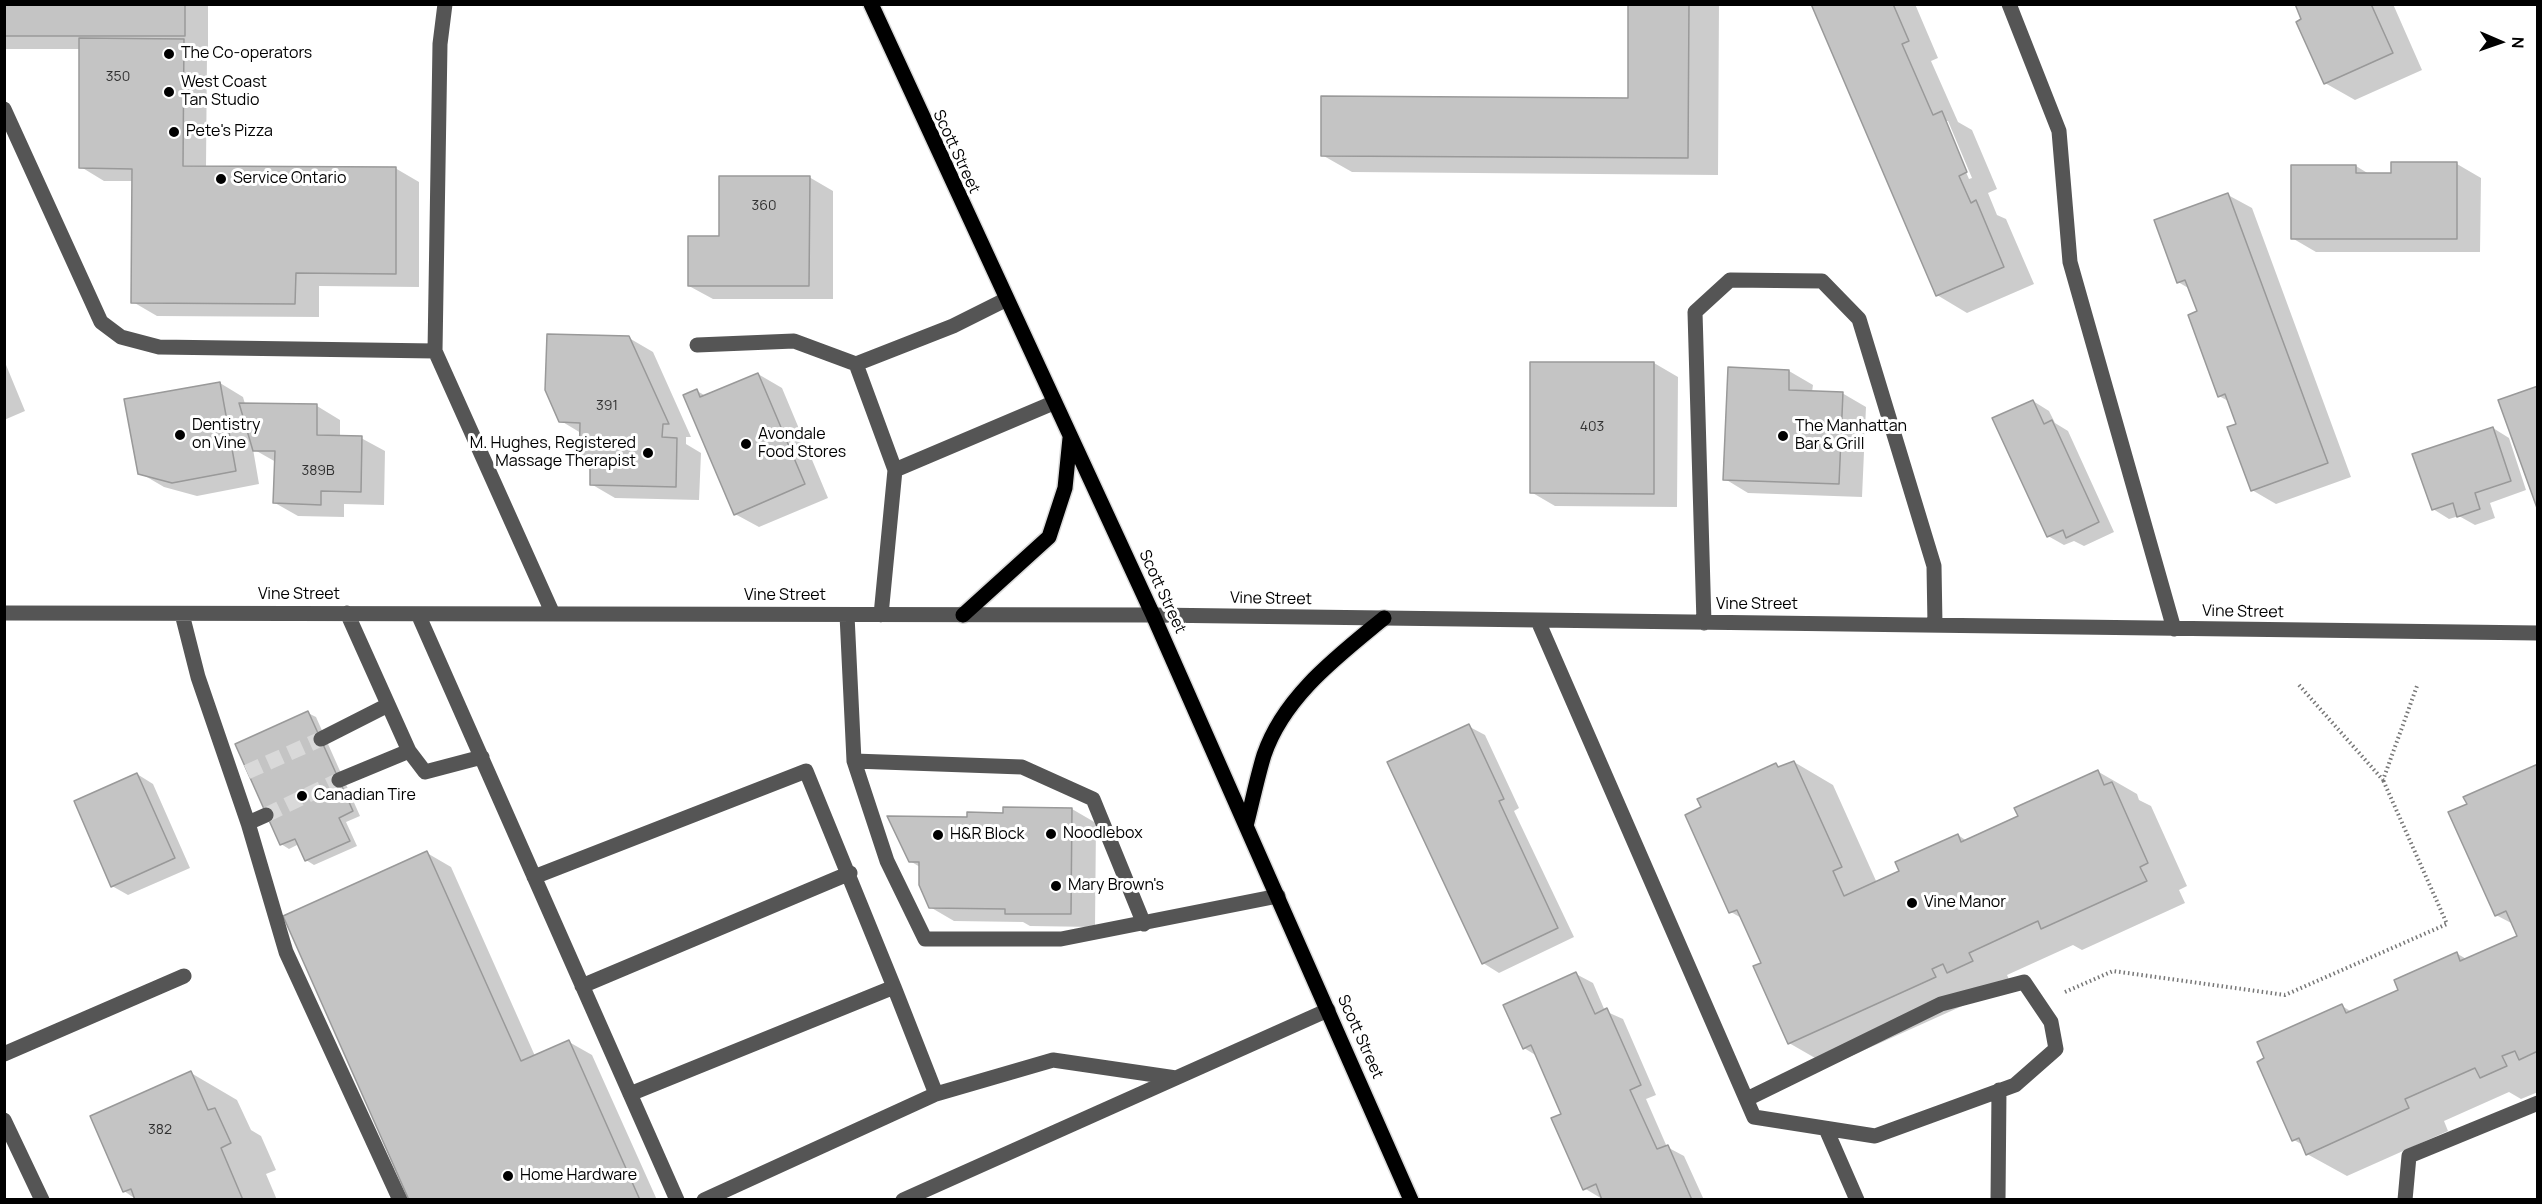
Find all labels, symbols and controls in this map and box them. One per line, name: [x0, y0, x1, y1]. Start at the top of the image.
north arrow: [2470, 12, 2530, 72]
text: N: [2507, 36, 2529, 49]
place label: The Co-operators: [181, 44, 312, 64]
marker: The Co-operators: [162, 47, 176, 61]
house number: 350: [106, 69, 130, 85]
place label: West Coast Tan Studio: [181, 73, 267, 111]
marker: West Coast Tan Studio: [162, 85, 176, 99]
street label: Scott Street: [928, 107, 984, 197]
place label: Pete's Pizza: [186, 122, 273, 142]
marker: Pete's Pizza: [167, 125, 181, 139]
place label: Service Ontario: [233, 169, 346, 189]
marker: Service Ontario: [214, 172, 228, 186]
house number: 360: [752, 198, 776, 214]
house number: 391: [596, 398, 618, 414]
place label: Dentistry on Vine: [192, 416, 260, 454]
place label: The Manhattan Bar & Grill: [1795, 417, 1907, 455]
house number: 403: [1580, 419, 1604, 435]
place label: Avondale Food Stores: [758, 425, 846, 463]
marker: Dentistry on Vine: [173, 428, 187, 442]
marker: The Manhattan Bar & Grill: [1776, 429, 1790, 443]
place label: M. Hughes, Registered Massage Therapist: [470, 434, 636, 472]
marker: Avondale Food Stores: [739, 437, 753, 451]
marker: M. Hughes, Registered Massage Therapist: [641, 446, 655, 460]
house number: 389B: [301, 463, 335, 479]
street label: Scott Street: [1134, 547, 1190, 637]
street label: Vine Street: [258, 585, 340, 605]
street label: Vine Street: [744, 586, 826, 606]
street label: Vine Street: [1230, 589, 1312, 609]
street label: Vine Street: [1716, 595, 1798, 615]
street label: Vine Street: [2202, 602, 2284, 622]
place label: Canadian Tire: [314, 786, 416, 806]
marker: Canadian Tire: [295, 789, 309, 803]
place label: Noodlebox: [1063, 824, 1143, 844]
place label: H&R Block: [950, 825, 1024, 845]
marker: Noodlebox: [1044, 827, 1058, 841]
marker: H&R Block: [931, 828, 945, 842]
place label: Mary Brown's: [1068, 876, 1164, 896]
marker: Mary Brown's: [1049, 879, 1063, 893]
place label: Vine Manor: [1924, 893, 2006, 913]
marker: Vine Manor: [1905, 896, 1919, 910]
street label: Scott Street: [1333, 992, 1387, 1082]
house number: 382: [148, 1122, 172, 1138]
place label: Home Hardware: [520, 1166, 637, 1186]
marker: Home Hardware: [501, 1169, 515, 1183]

